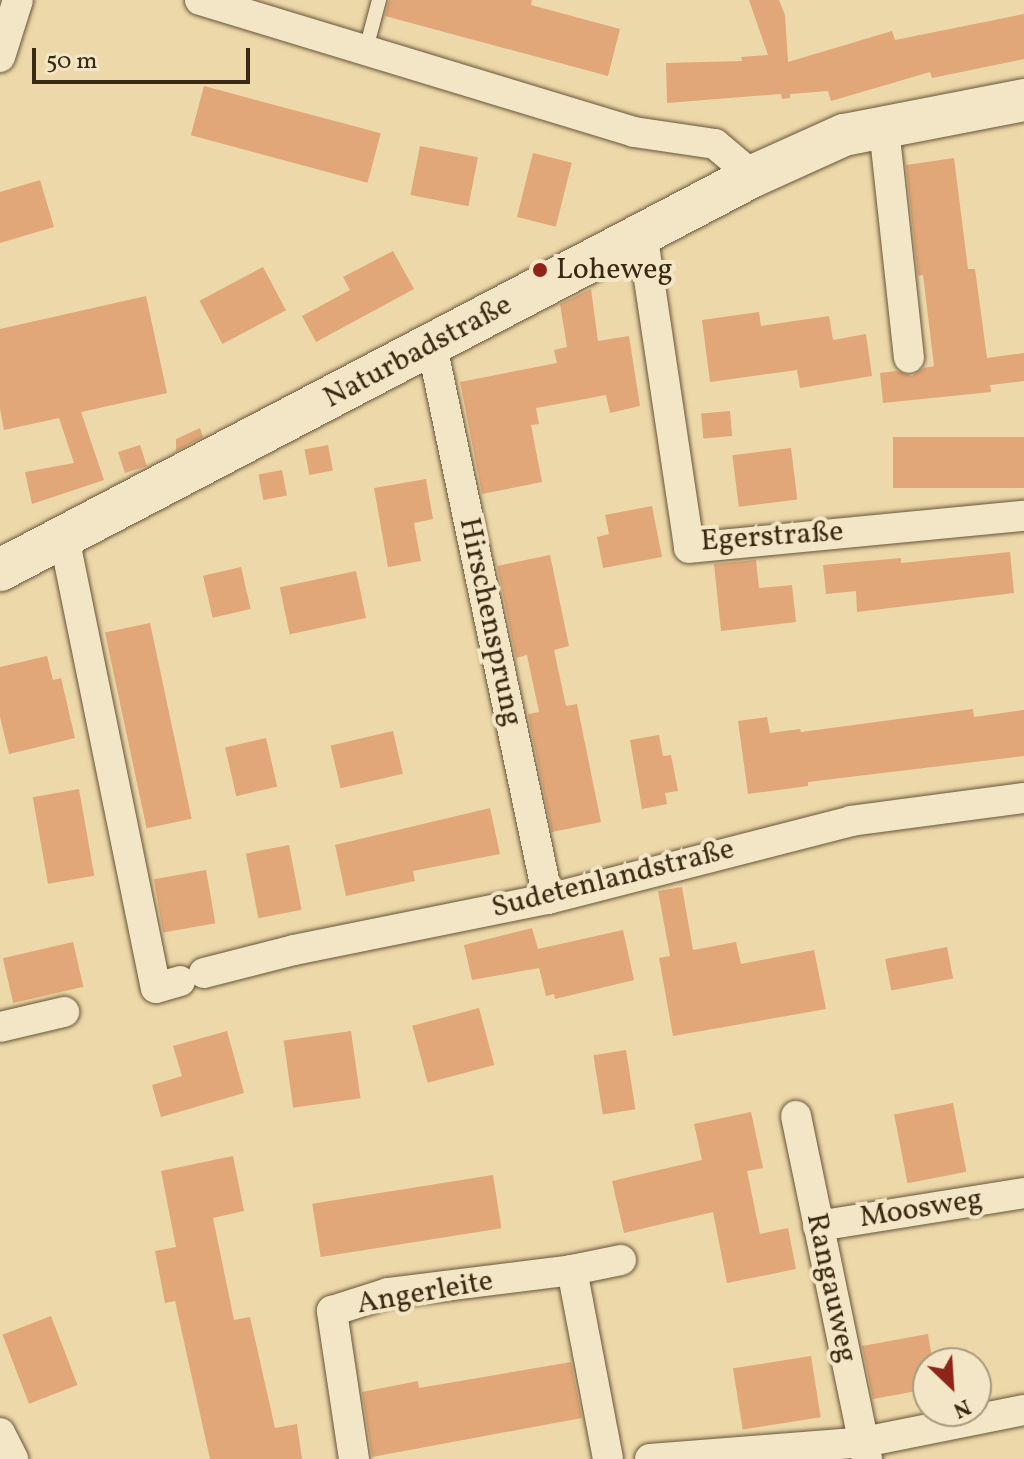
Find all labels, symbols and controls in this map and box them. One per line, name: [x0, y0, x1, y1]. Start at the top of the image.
scale bar: [36, 32, 254, 82]
text: 50 m: [46, 45, 98, 79]
place label: Loheweg: [556, 252, 673, 288]
marker: Loheweg: [531, 261, 549, 279]
street label: Naturbadstraße: [318, 287, 518, 417]
street label: Hirschensprung: [450, 514, 530, 730]
street label: Egerstraße: [699, 514, 845, 560]
street label: Sudetenlandstraße: [488, 831, 738, 927]
street label: Moosweg: [857, 1182, 985, 1236]
street label: Rangauweg: [798, 1210, 864, 1366]
street label: Angerleite: [354, 1263, 496, 1323]
north arrow: [912, 1347, 992, 1427]
text: N: [948, 1390, 975, 1425]

